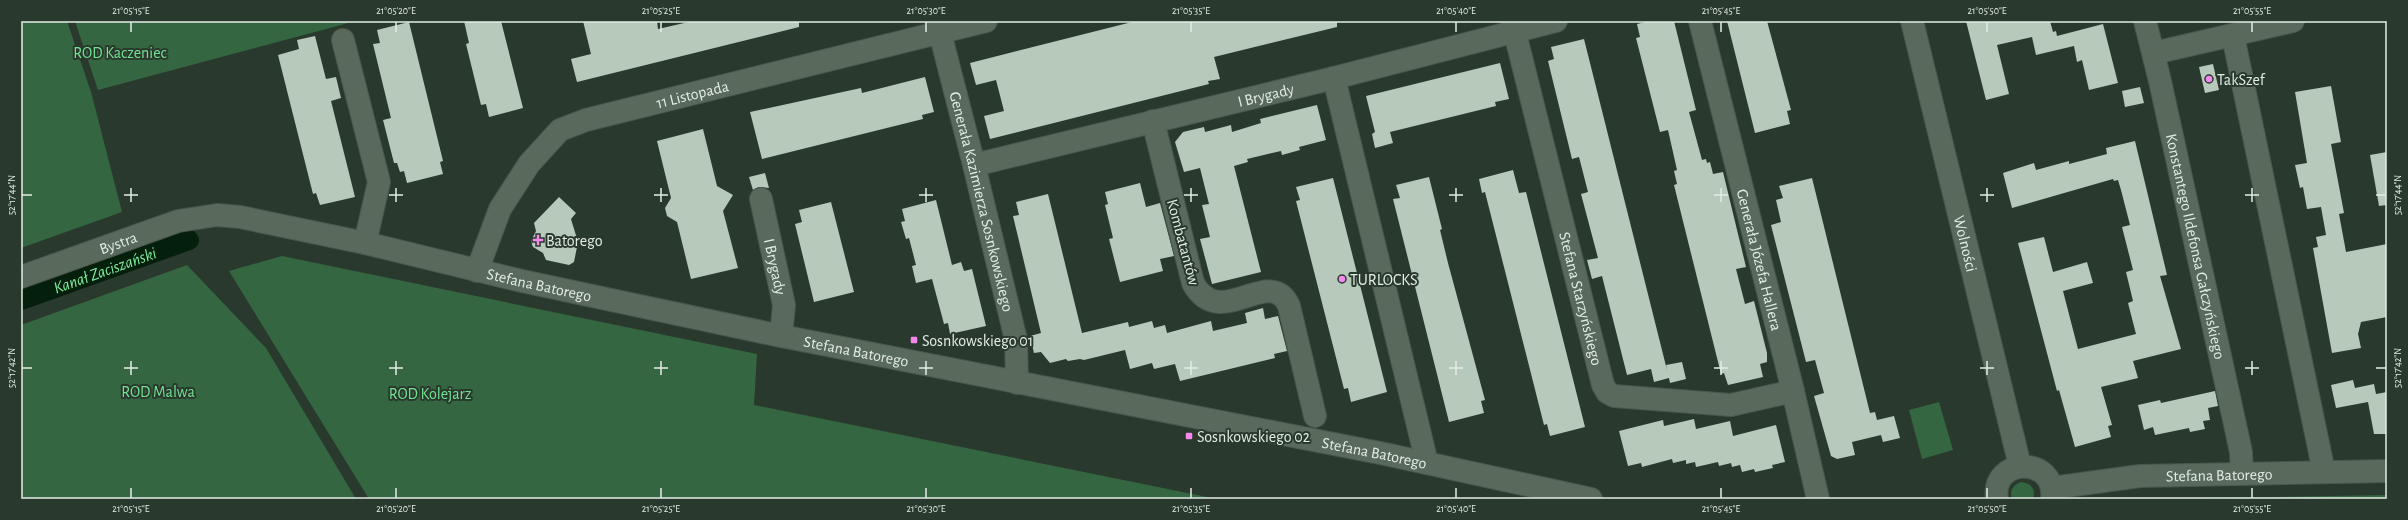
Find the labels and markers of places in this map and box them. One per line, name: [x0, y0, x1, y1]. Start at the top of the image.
place label: TakSzef: [2217, 72, 2266, 88]
marker: TakSzef: [2204, 74, 2214, 84]
place label: Batorego: [546, 233, 603, 249]
marker: Batorego: [533, 235, 543, 245]
place label: TURLOCKS: [1350, 272, 1418, 288]
marker: TURLOCKS: [1337, 274, 1347, 284]
place label: Sosnkowskiego 01: [922, 333, 1033, 349]
marker: Sosnkowskiego 01: [909, 335, 919, 345]
place label: Sosnkowskiego 02: [1197, 429, 1310, 445]
marker: Sosnkowskiego 02: [1184, 431, 1194, 441]

